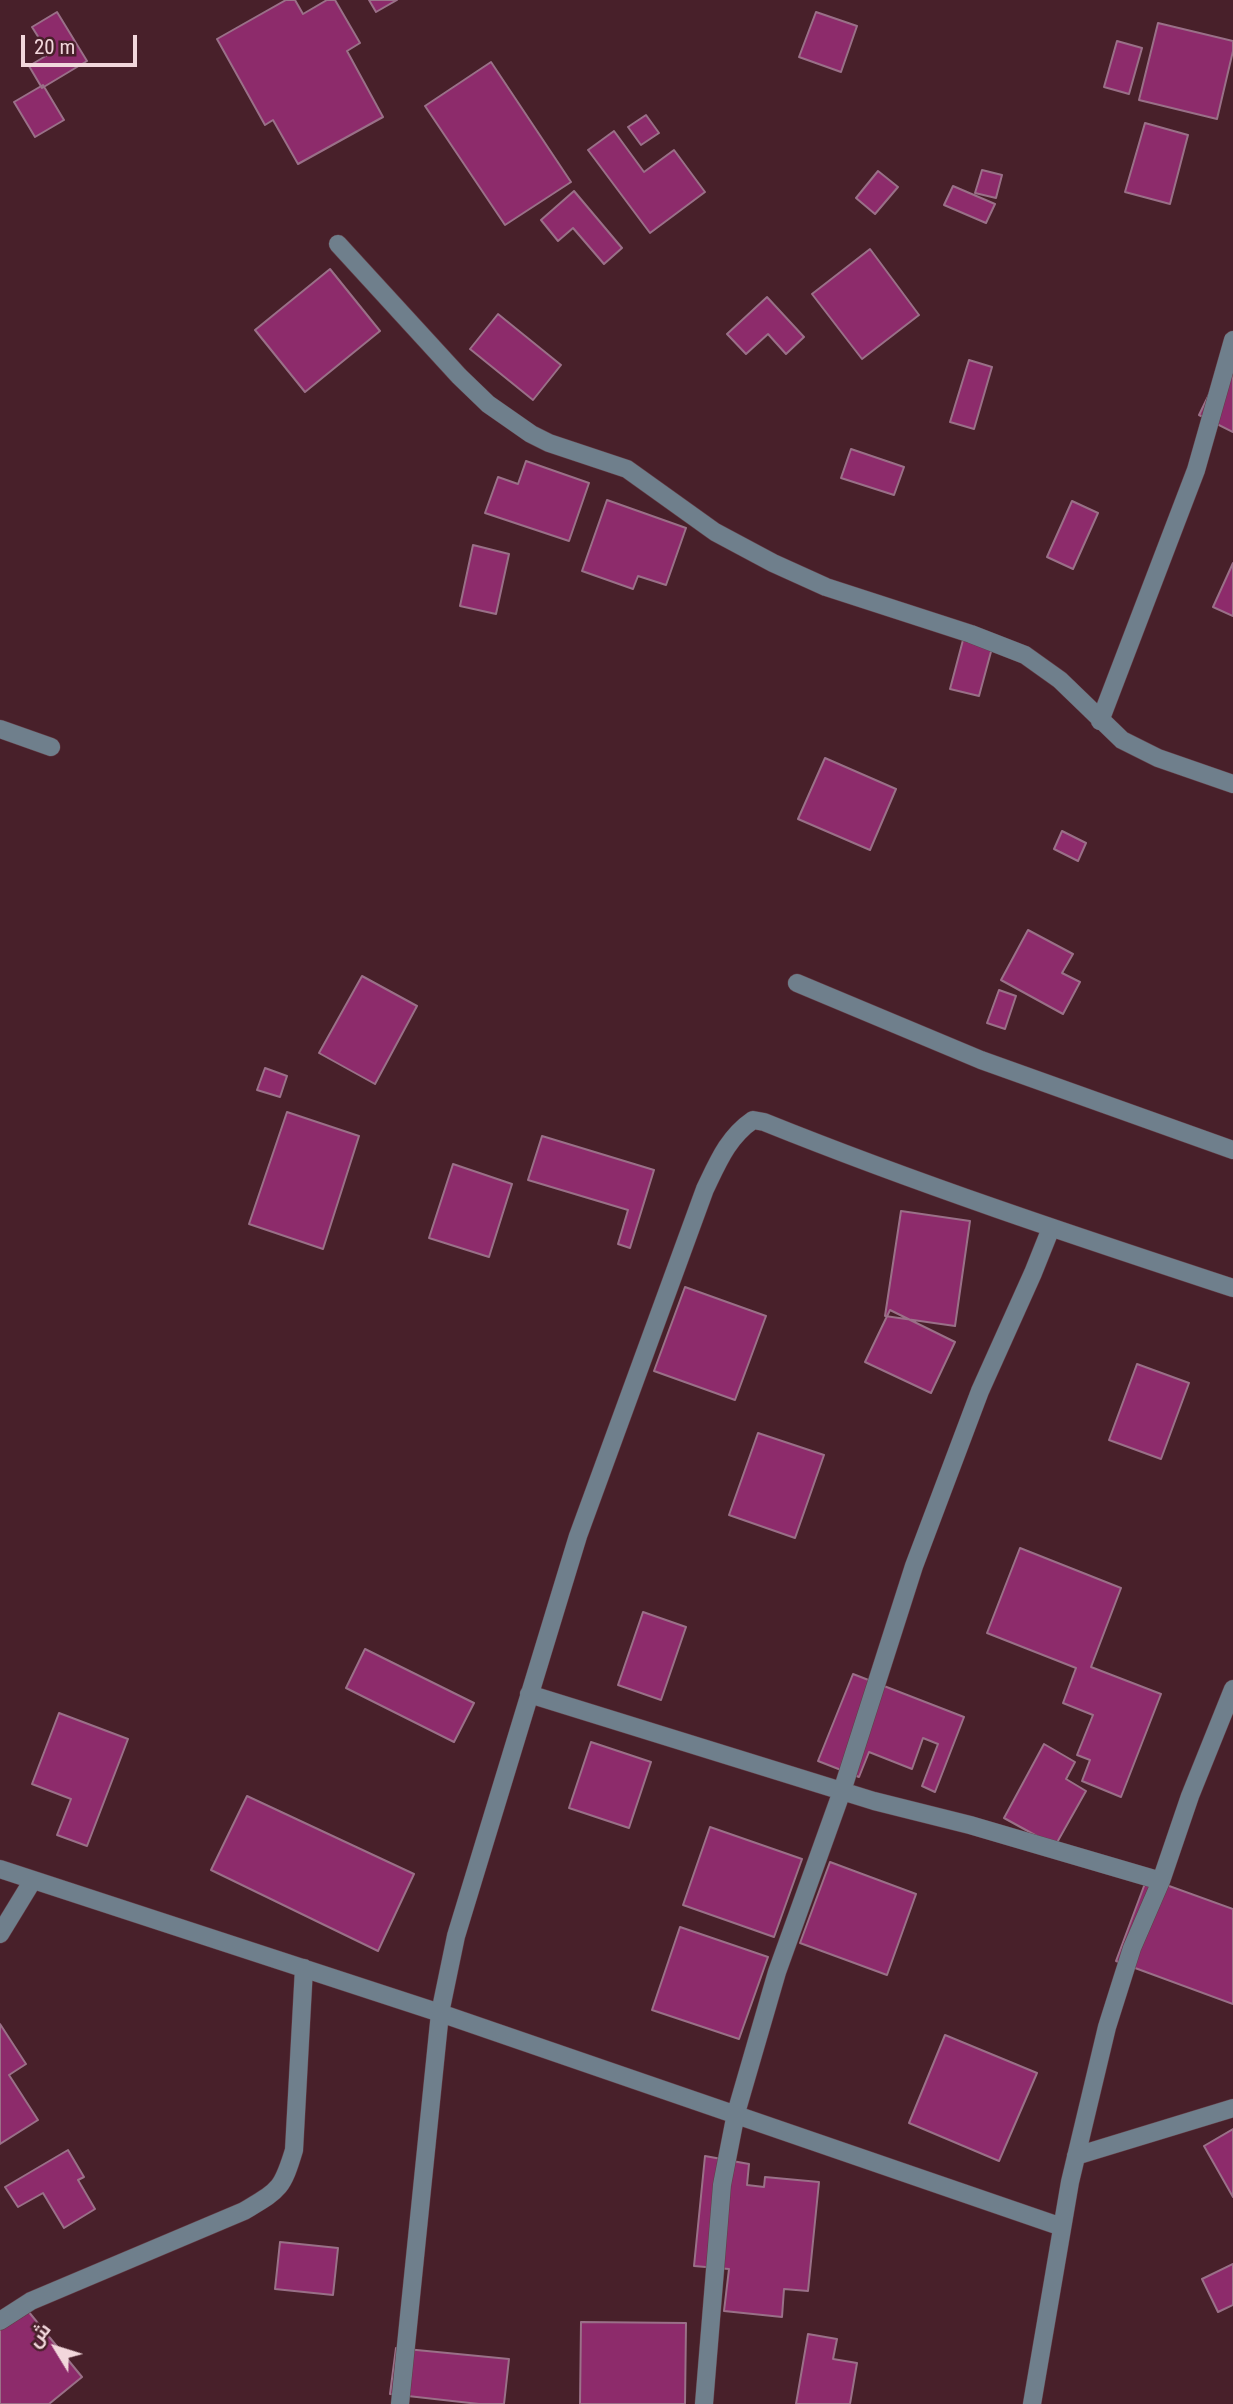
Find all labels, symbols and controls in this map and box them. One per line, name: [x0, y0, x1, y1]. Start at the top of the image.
scale bar: [24, 21, 140, 65]
text: 20 m: [34, 35, 75, 59]
north arrow: [21, 2313, 91, 2383]
text: ش: [22, 2318, 56, 2351]

